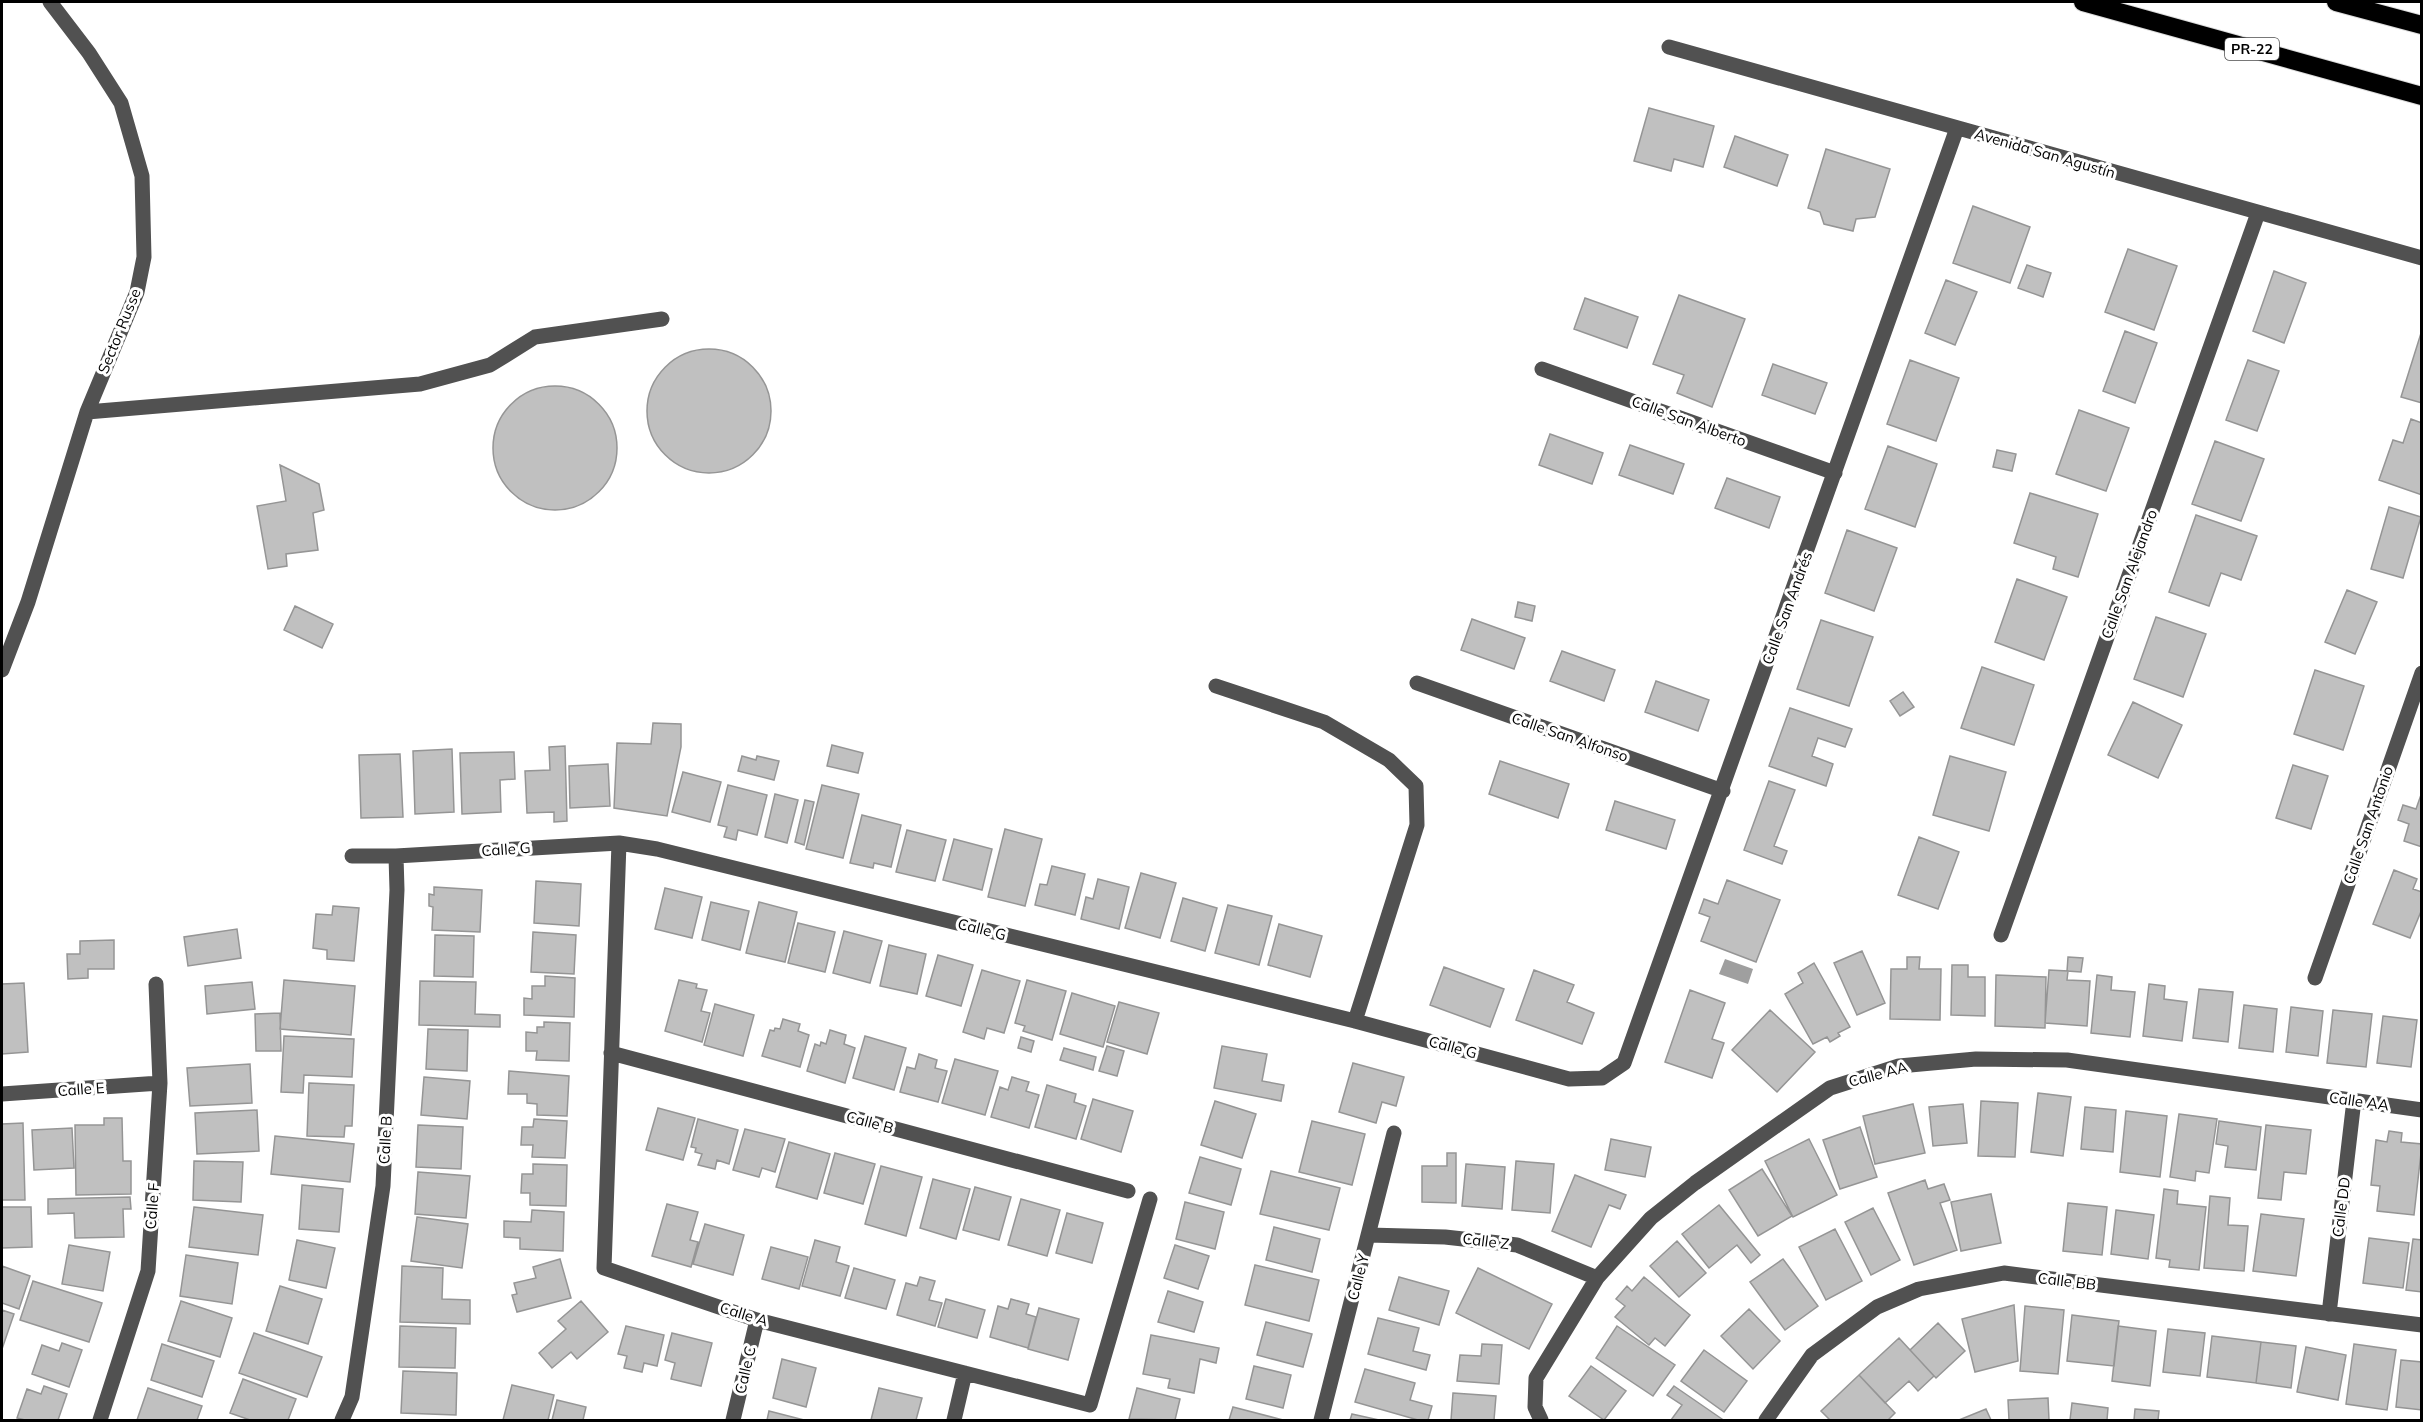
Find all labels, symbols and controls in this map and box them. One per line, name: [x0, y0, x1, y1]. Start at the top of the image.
road number: PR-22: [2225, 38, 2279, 60]
street label: Avenida San Agustín: [1972, 124, 2118, 182]
street label: Sector Russe: [93, 286, 145, 376]
street label: Calle San Alberto: [1629, 391, 1749, 451]
street label: Calle San Alejandro: [2097, 507, 2161, 641]
street label: Calle San Andrés: [1758, 549, 1816, 667]
street label: Calle San Alfonso: [1509, 708, 1631, 766]
street label: Calle San Antonio: [2339, 763, 2397, 887]
street label: Calle G: [481, 838, 531, 860]
street label: Calle G: [956, 914, 1008, 944]
street label: Calle G: [1427, 1031, 1479, 1063]
street label: Calle AA: [1846, 1057, 1910, 1091]
street label: Calle E: [57, 1078, 105, 1100]
street label: Calle AA: [2328, 1087, 2390, 1115]
street label: Calle B: [844, 1107, 896, 1137]
street label: Calle B: [374, 1115, 396, 1165]
street label: Calle DD: [2328, 1176, 2354, 1238]
street label: Calle F: [141, 1182, 163, 1230]
street label: Calle Z: [1461, 1229, 1511, 1253]
street label: Calle Y: [1343, 1251, 1373, 1302]
street label: Calle BB: [2037, 1268, 2097, 1294]
street label: Calle A: [718, 1298, 770, 1330]
street label: Calle C: [730, 1344, 760, 1396]

